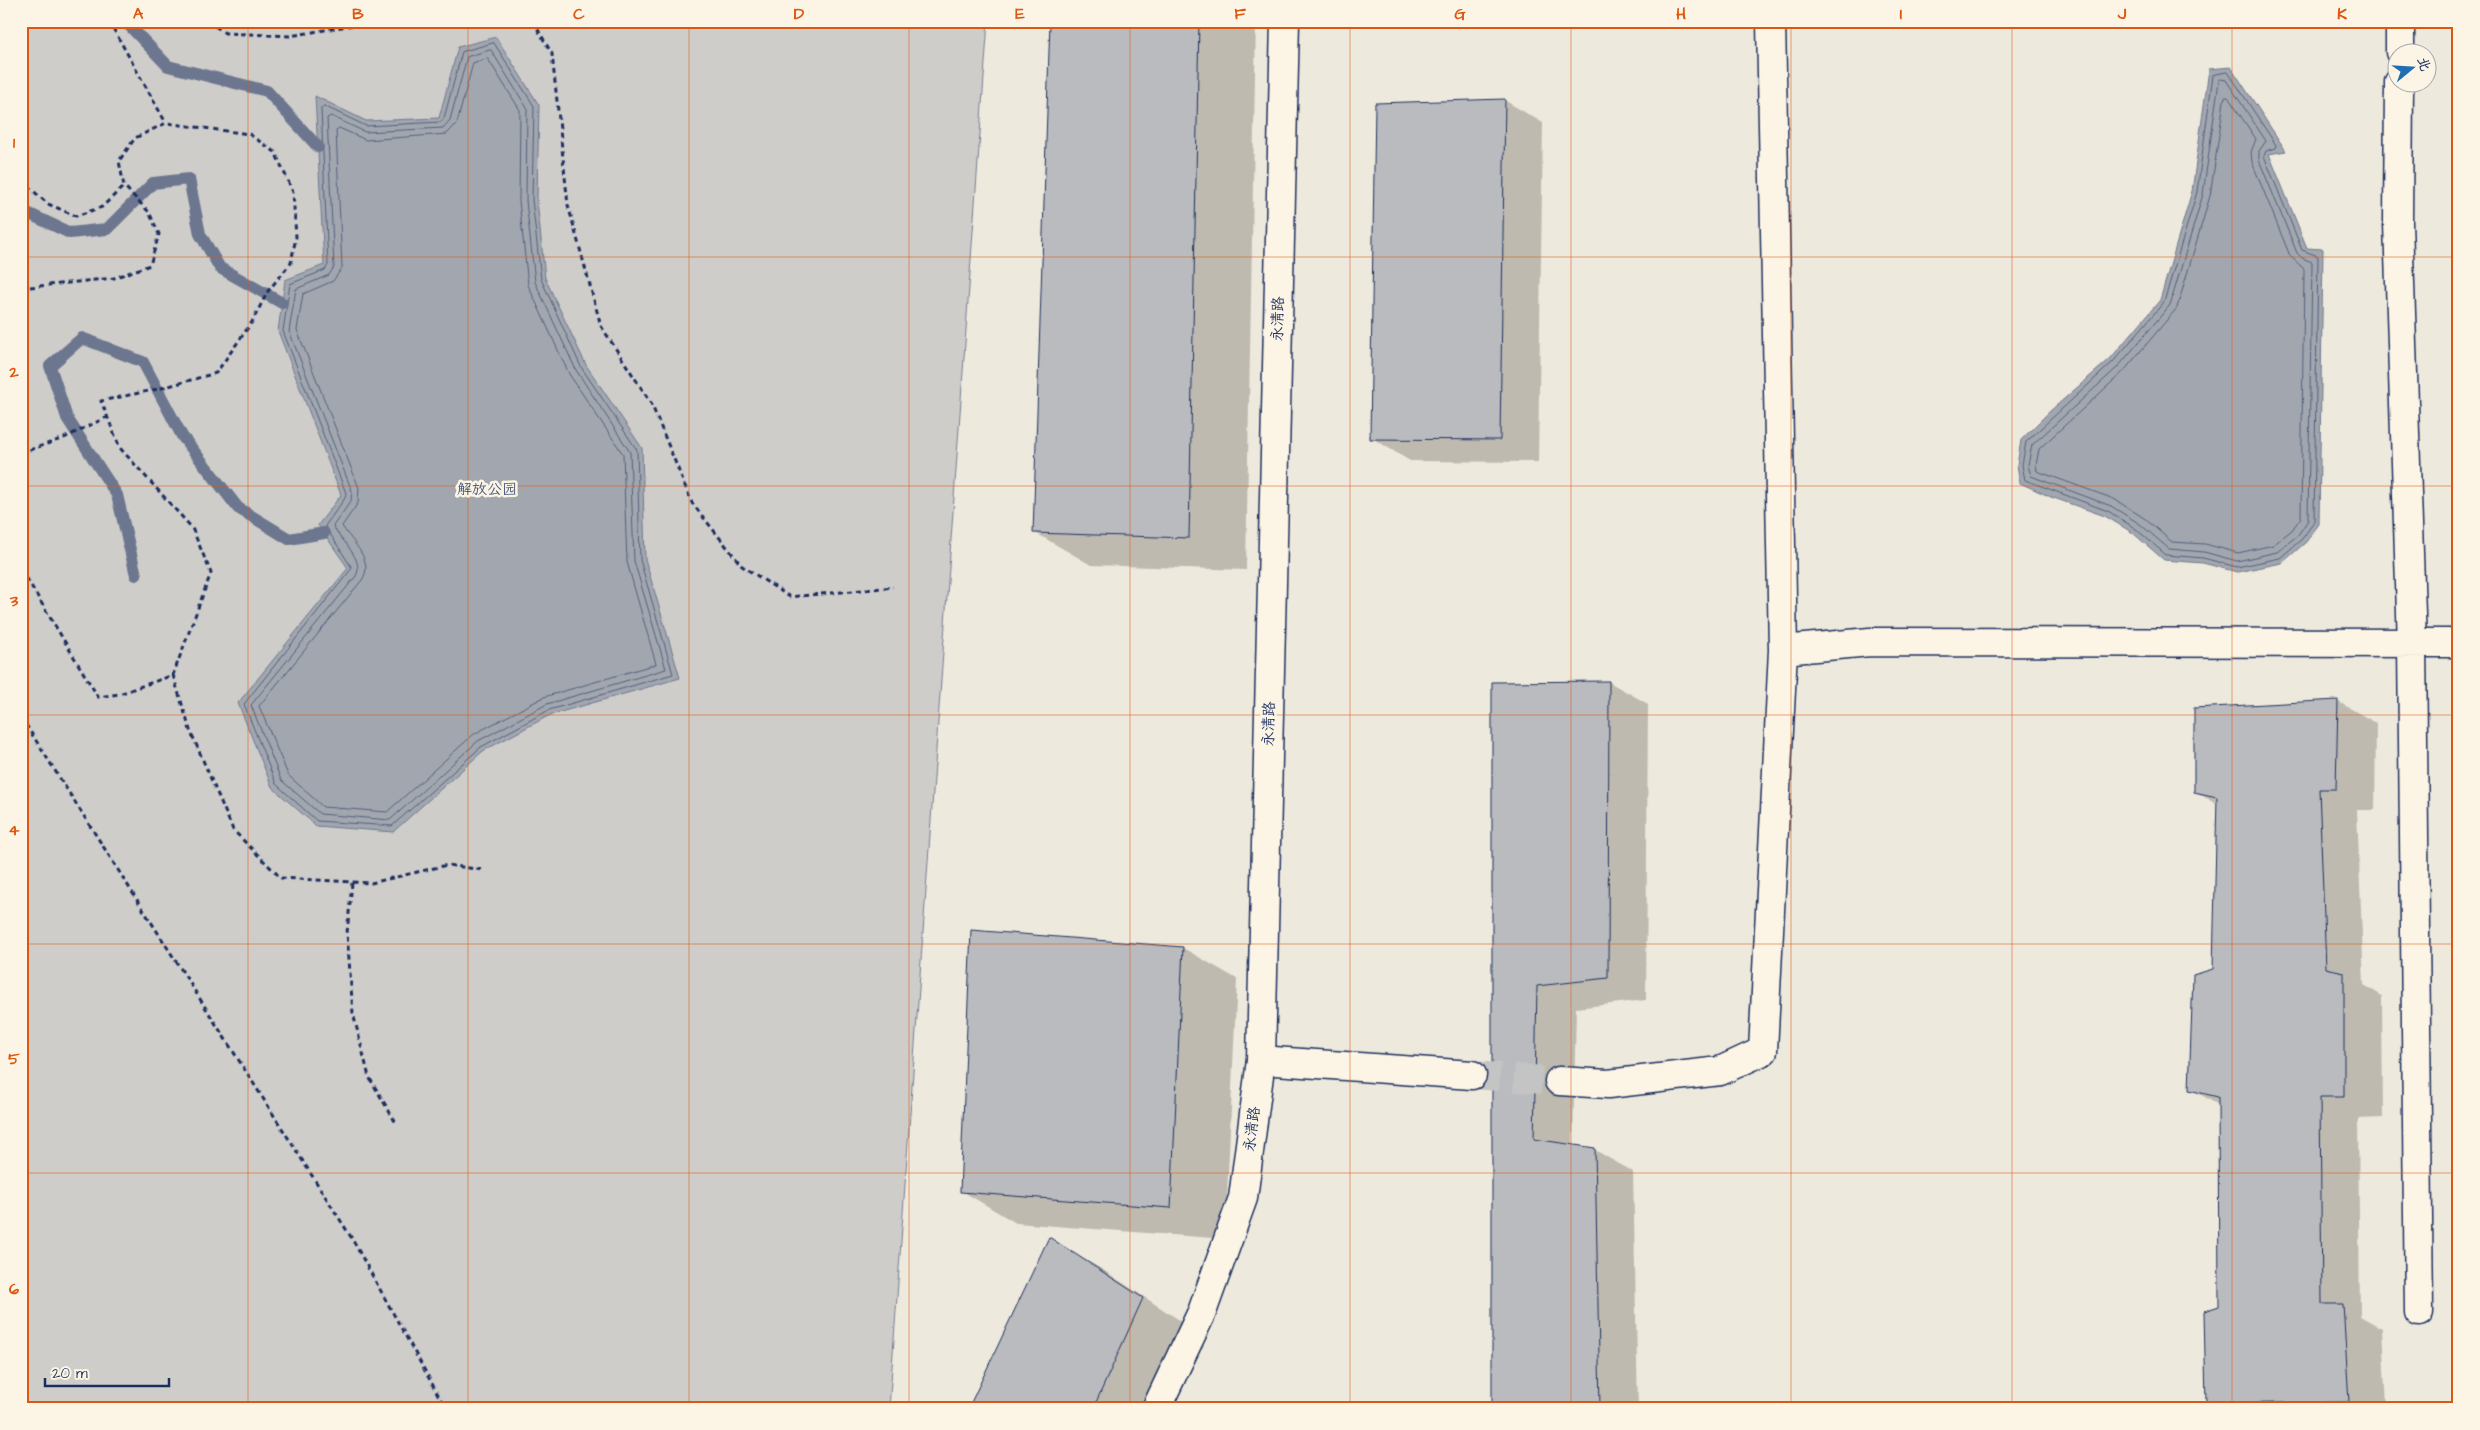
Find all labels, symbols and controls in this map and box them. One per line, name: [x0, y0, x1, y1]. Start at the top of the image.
text: A: [133, 3, 144, 25]
text: B: [352, 3, 364, 25]
text: C: [573, 3, 585, 25]
text: D: [794, 3, 805, 25]
text: E: [1015, 3, 1025, 25]
text: F: [1234, 3, 1246, 25]
text: G: [1454, 3, 1466, 25]
text: H: [1676, 3, 1686, 25]
text: I: [1900, 3, 1902, 25]
text: J: [2117, 3, 2127, 25]
text: K: [2337, 3, 2347, 25]
north arrow: [2388, 42, 2438, 92]
text: 北: [2412, 55, 2435, 74]
text: 1: [13, 132, 16, 154]
street label: 永清路: [1267, 296, 1289, 342]
text: 2: [8, 361, 19, 383]
park label: 解放公园: [457, 479, 517, 500]
text: 3: [9, 590, 19, 612]
street label: 永清路: [1258, 701, 1280, 747]
text: 4: [9, 819, 20, 841]
text: 5: [8, 1048, 20, 1070]
street label: 永清路: [1239, 1105, 1265, 1153]
text: 6: [9, 1278, 19, 1300]
scale bar: [45, 1355, 169, 1387]
text: 20 m: [52, 1363, 88, 1384]

